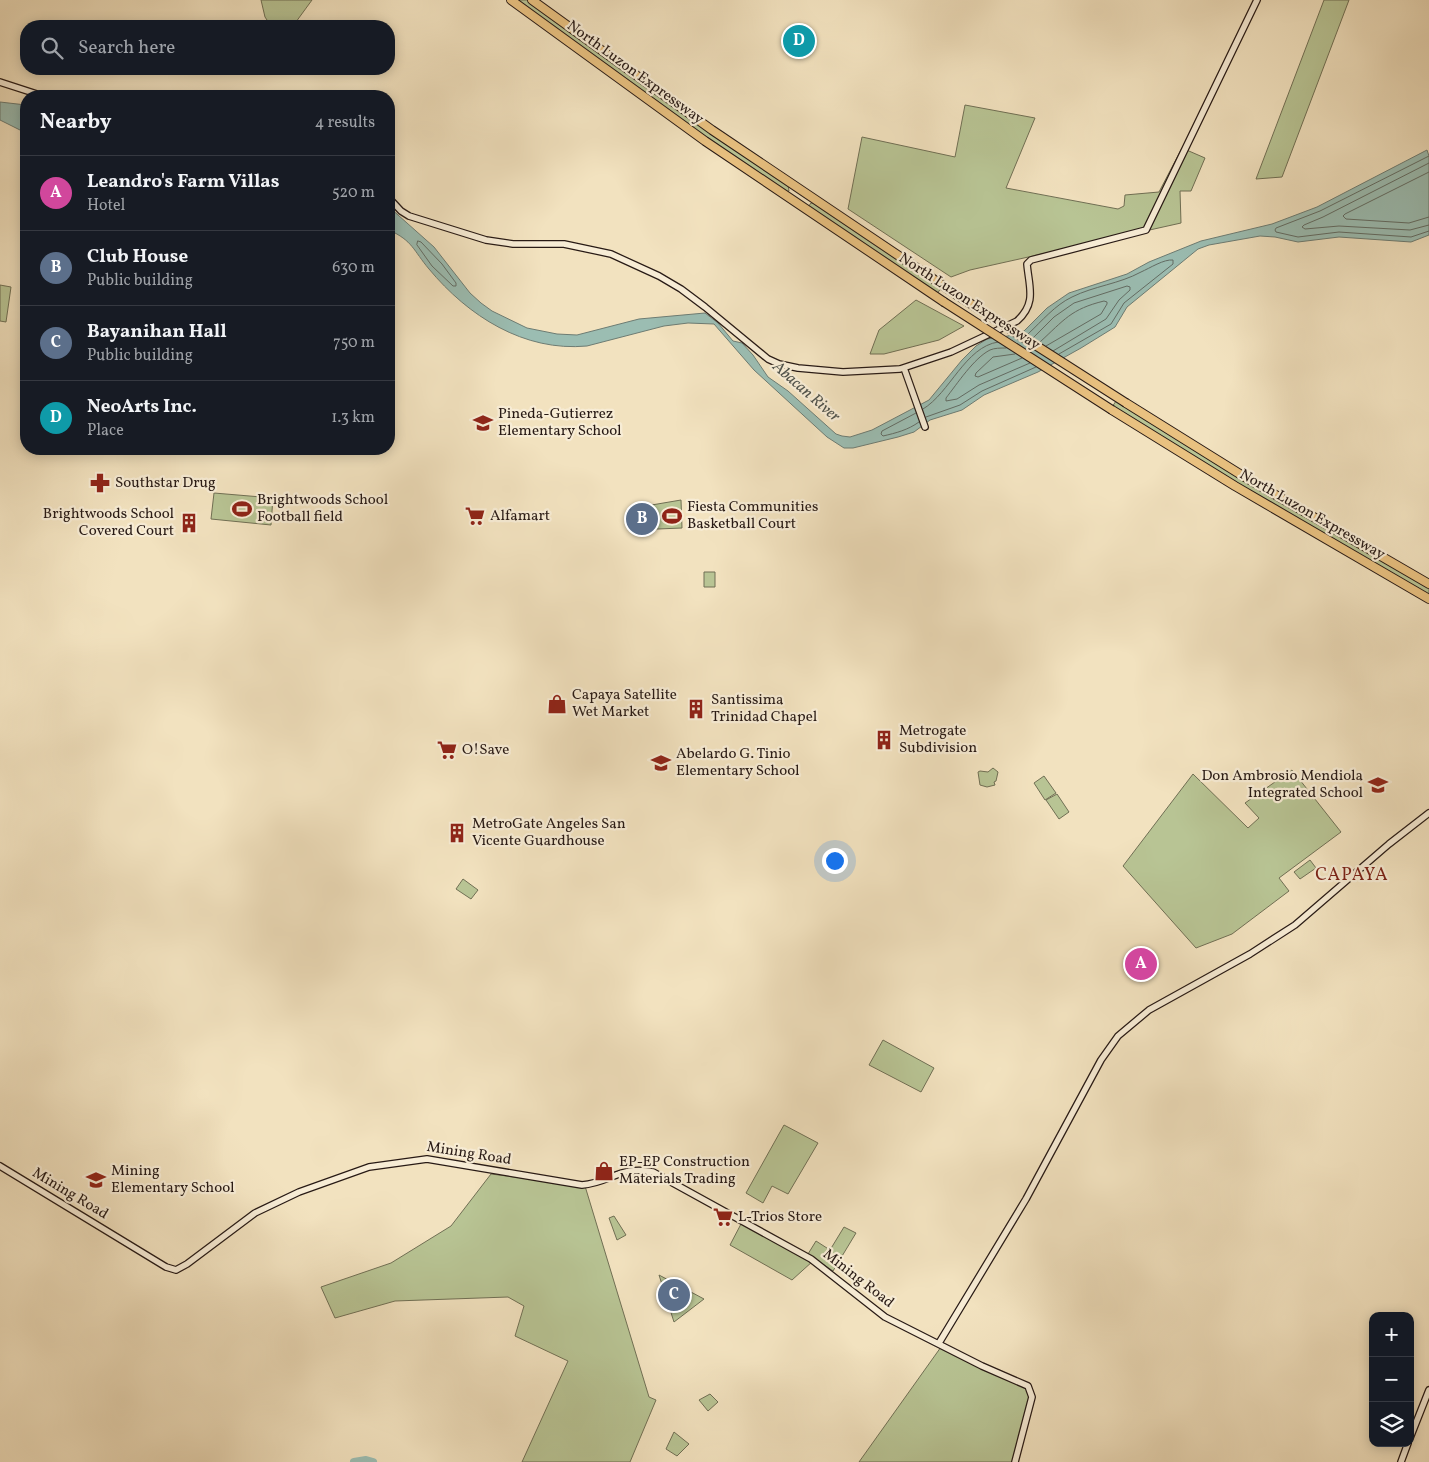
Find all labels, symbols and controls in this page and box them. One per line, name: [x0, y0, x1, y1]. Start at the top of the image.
street label: North Luzon Expressway: [562, 16, 708, 130]
search box: [20, 20, 395, 75]
pin: D: [783, 22, 815, 60]
icon: search: [38, 34, 66, 62]
text: Search here: [78, 35, 175, 61]
text: Nearby: [40, 108, 111, 137]
text: 4 results: [315, 112, 375, 134]
text: Leandro's Farm Villas: [87, 169, 280, 195]
text: A: [50, 182, 62, 204]
text: 520 m: [332, 182, 375, 204]
text: Hotel: [87, 195, 125, 217]
text: Club House: [87, 244, 188, 270]
street label: North Luzon Expressway: [894, 248, 1044, 356]
text: B: [51, 257, 61, 279]
text: 630 m: [332, 257, 375, 279]
text: Public building: [87, 270, 193, 292]
text: Bayanihan Hall: [87, 319, 227, 345]
text: C: [51, 332, 61, 354]
text: 750 m: [333, 332, 375, 354]
text: Public building: [87, 345, 193, 367]
water label: Abacan River: [767, 356, 845, 428]
text: NeoArts Inc.: [87, 394, 197, 420]
place label: Pineda-Gutierrez Elementary School: [498, 404, 621, 442]
text: D: [50, 407, 62, 429]
text: 1.3 km: [331, 407, 375, 429]
school or university icon: Pineda-Gutierrez Elementary School: [472, 412, 494, 434]
text: Place: [87, 420, 124, 442]
street label: North Luzon Expressway: [1235, 465, 1389, 565]
pharmacy icon: Southstar Drug: [89, 472, 111, 494]
place label: Southstar Drug: [115, 473, 216, 494]
place label: Brightwoods School Football field: [257, 490, 388, 528]
place label: Fiesta Communities Basketball Court: [687, 497, 818, 535]
sports icon: Brightwoods School Football field: [231, 498, 253, 520]
pin: B: [626, 500, 658, 538]
place label: Brightwoods School Covered Court: [43, 504, 174, 542]
supermarket icon: Alfamart: [464, 505, 486, 527]
sports icon: Fiesta Communities Basketball Court: [661, 505, 683, 527]
place label: Alfamart: [490, 506, 550, 527]
building icon: Brightwoods School Covered Court: [178, 512, 200, 534]
place label: Capaya Satellite Wet Market: [572, 685, 677, 723]
place label: Santissima Trinidad Chapel: [711, 690, 817, 728]
shop icon: Capaya Satellite Wet Market: [546, 693, 568, 715]
building icon: Santissima Trinidad Chapel: [685, 698, 707, 720]
place label: Metrogate Subdivision: [899, 721, 977, 759]
building icon: Metrogate Subdivision: [873, 729, 895, 751]
supermarket icon: O!Save: [436, 739, 458, 761]
place label: O!Save: [462, 740, 509, 761]
place label: Abelardo G. Tinio Elementary School: [676, 744, 799, 782]
school or university icon: Abelardo G. Tinio Elementary School: [650, 752, 672, 774]
place label: Don Ambrosio Mendiola Integrated School: [1201, 766, 1363, 804]
school or university icon: Don Ambrosio Mendiola Integrated School: [1367, 774, 1389, 796]
place label: MetroGate Angeles San Vicente Guardhouse: [472, 814, 626, 852]
building icon: MetroGate Angeles San Vicente Guardhouse: [446, 822, 468, 844]
your location: [822, 848, 848, 874]
district label: CAPAYA: [1315, 863, 1389, 888]
pin: A: [1125, 945, 1157, 983]
street label: Mining Road: [425, 1137, 513, 1171]
place label: EP-EP Construction Materials Trading: [619, 1152, 750, 1190]
shop icon: EP-EP Construction Materials Trading: [593, 1160, 615, 1182]
place label: Mining Elementary School: [111, 1161, 234, 1199]
street label: Mining Road: [28, 1163, 112, 1225]
school or university icon: Mining Elementary School: [85, 1169, 107, 1191]
supermarket icon: L-Trios Store: [712, 1206, 734, 1228]
place label: L-Trios Store: [738, 1207, 822, 1228]
street label: Mining Road: [818, 1244, 898, 1314]
pin: C: [658, 1276, 690, 1314]
map controls: [1369, 1312, 1414, 1447]
button: +: [1369, 1312, 1414, 1357]
button: −: [1369, 1357, 1414, 1402]
button: layers: [1369, 1402, 1414, 1447]

